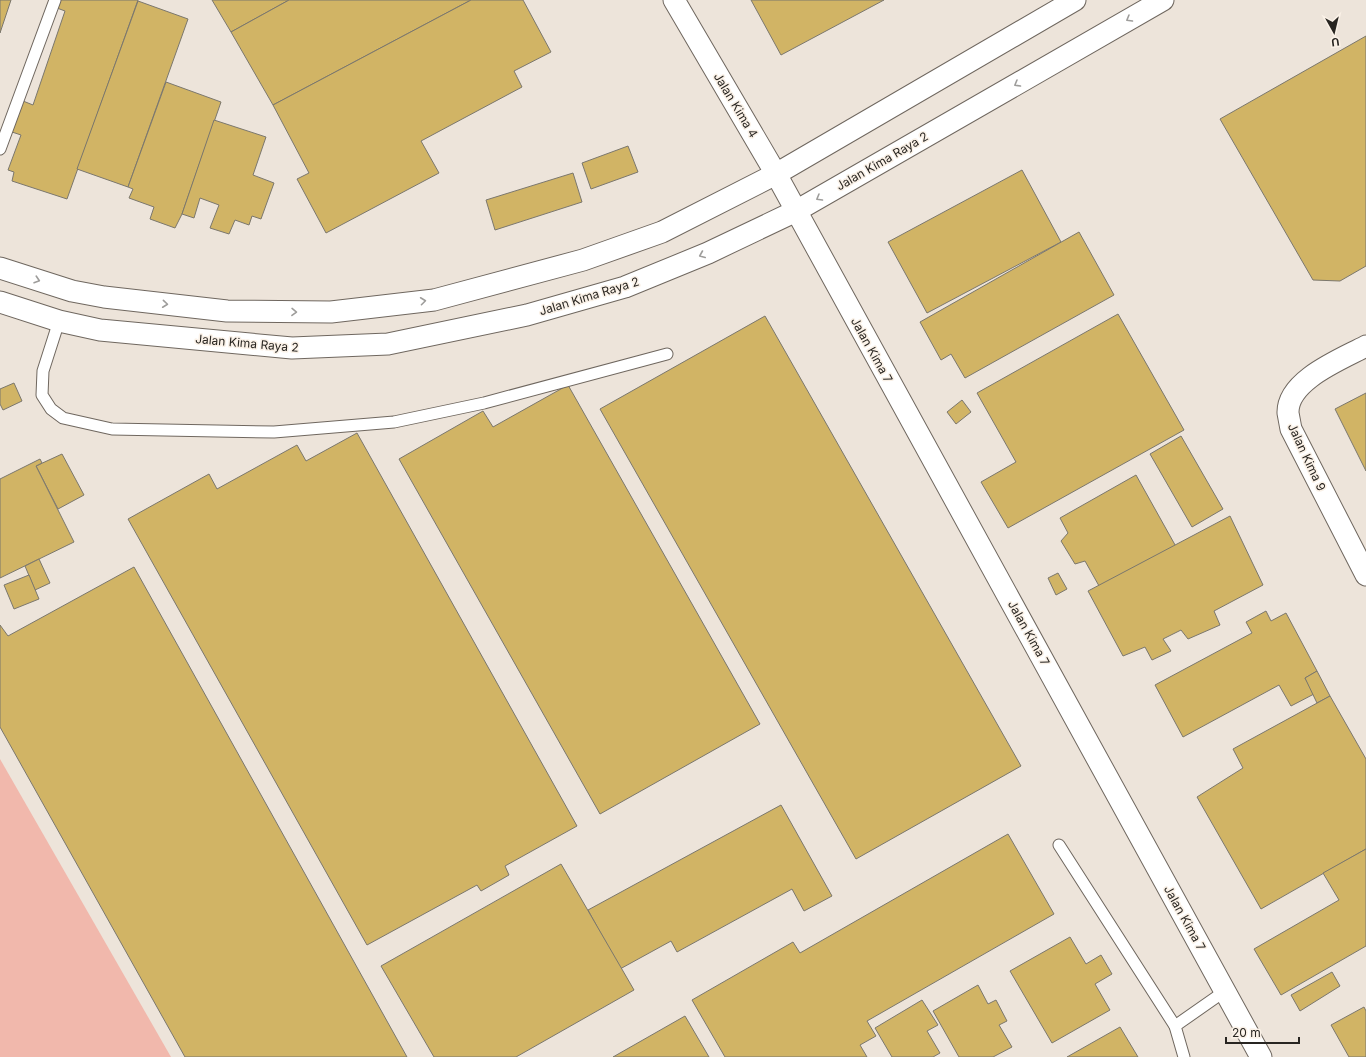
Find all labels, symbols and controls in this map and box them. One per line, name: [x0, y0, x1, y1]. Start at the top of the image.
north arrow: [1314, 12, 1354, 52]
one-way arrow: [1126, 15, 1133, 22]
text: U: [1330, 34, 1340, 49]
street label: Jalan Kima 4: [711, 70, 761, 140]
one-way arrow: [1013, 80, 1021, 87]
street label: Jalan Kima Raya 2: [833, 129, 931, 193]
one-way arrow: [816, 193, 823, 200]
one-way arrow: [699, 251, 706, 259]
street label: Jalan Kima Raya 2: [537, 274, 641, 318]
one-way arrow: [34, 275, 41, 284]
one-way arrow: [420, 297, 427, 306]
one-way arrow: [161, 299, 168, 308]
one-way arrow: [291, 308, 297, 316]
street label: Jalan Kima 7: [848, 315, 896, 385]
street label: Jalan Kima Raya 2: [195, 331, 299, 355]
street label: Jalan Kima 9: [1285, 421, 1329, 493]
street label: Jalan Kima 7: [1005, 598, 1053, 668]
street label: Jalan Kima 7: [1161, 883, 1209, 953]
scale bar: [1226, 1019, 1299, 1045]
text: 20 m: [1232, 1025, 1261, 1040]

